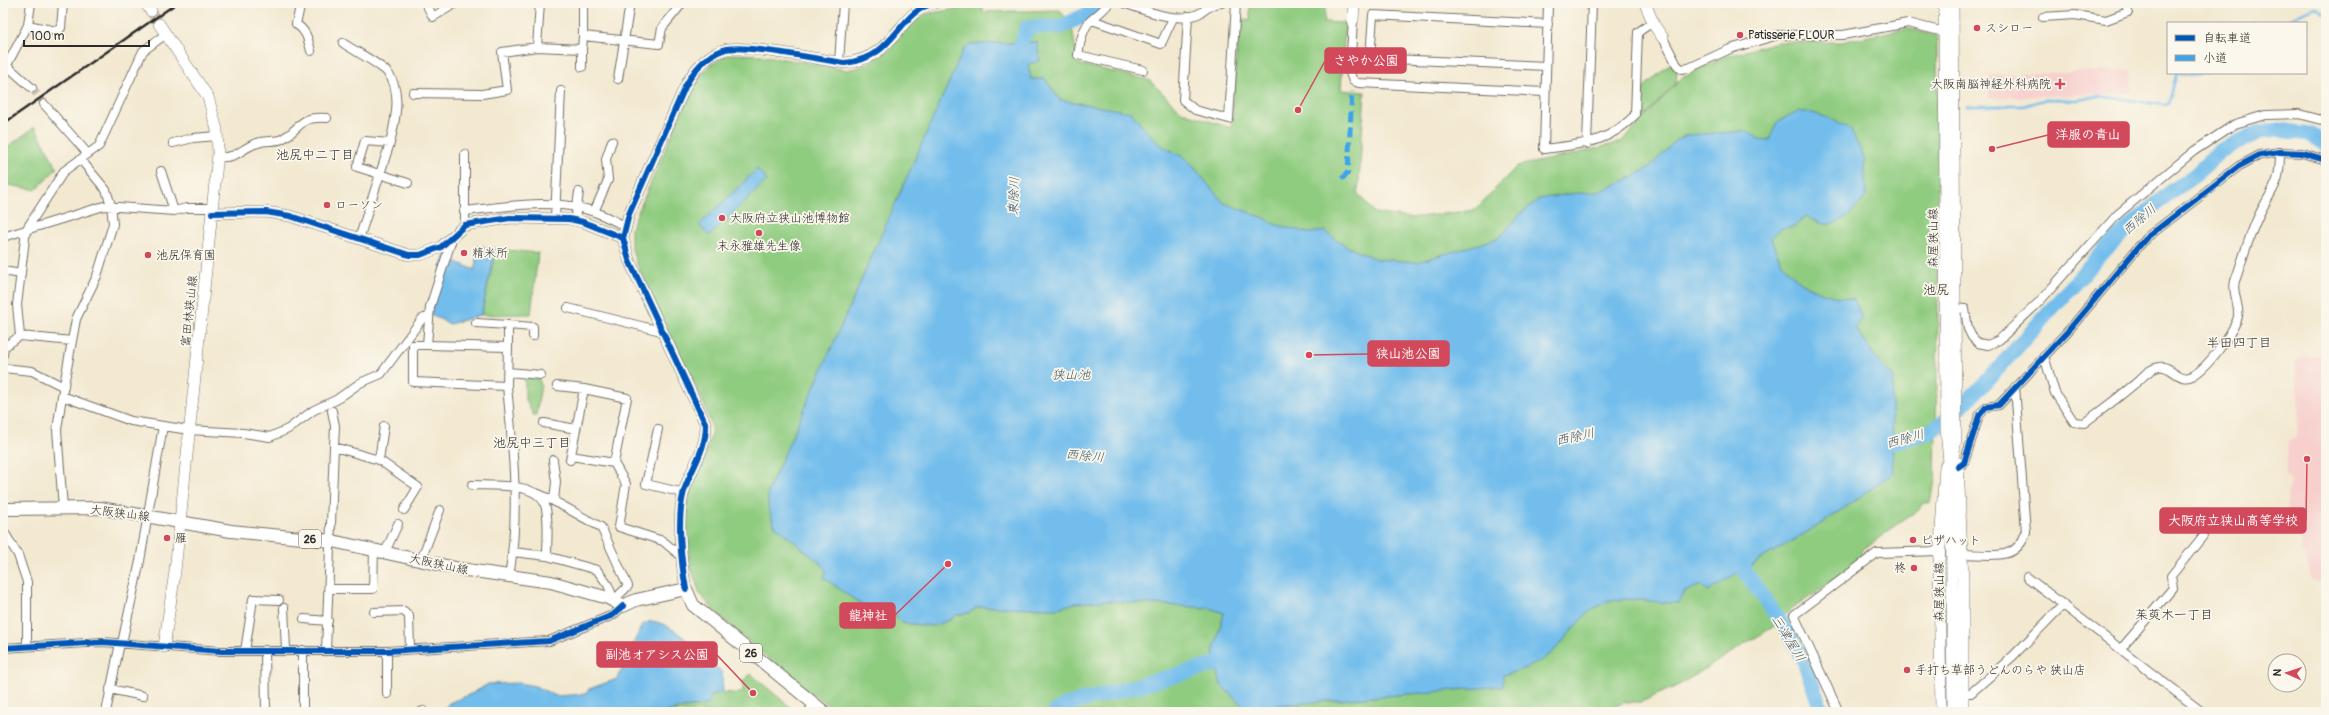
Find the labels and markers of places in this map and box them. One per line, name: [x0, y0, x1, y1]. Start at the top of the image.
place label: スシロー: [1985, 21, 2033, 36]
marker: スシロー: [1972, 23, 1982, 33]
place label: Patisserie FLOUR: [1748, 28, 1834, 43]
marker: Patisserie FLOUR: [1735, 30, 1745, 40]
callout: さやか公園: [1325, 48, 1406, 73]
place label: 大阪南脳神経外科病院: [1931, 77, 2051, 92]
marker: 大阪南脳神経外科病院: [2054, 78, 2066, 90]
callout: 洋服の青山: [2048, 122, 2129, 147]
place label: ローソン: [335, 198, 383, 213]
marker: ローソン: [322, 200, 332, 210]
place label: 大阪府立狭山池博物館: [730, 211, 850, 226]
marker: 大阪府立狭山池博物館: [717, 213, 727, 223]
marker: 末永雅雄先生像: [754, 228, 764, 238]
place label: 末永雅雄先生像: [717, 239, 801, 254]
place label: 精米所: [472, 246, 508, 261]
place label: 池尻保育園: [156, 248, 216, 263]
marker: 精米所: [459, 248, 469, 258]
marker: 池尻保育園: [143, 250, 153, 260]
callout: 狭山池公園: [1368, 341, 1449, 366]
callout: 大阪府立狭山高等学校: [2160, 508, 2306, 533]
place label: 雁: [175, 531, 187, 546]
marker: 雁: [162, 533, 172, 543]
place label: ピザハット: [1921, 533, 1981, 548]
marker: ピザハット: [1908, 535, 1918, 545]
place label: 柊: [1894, 561, 1906, 576]
marker: 柊: [1909, 563, 1919, 573]
callout: 龍神社: [840, 603, 895, 628]
callout: 副池オアシス公園: [597, 642, 717, 667]
place label: 手打ち草部うどんのらや 狭山店: [1915, 663, 2086, 678]
marker: 手打ち草部うどんのらや 狭山店: [1902, 665, 1912, 675]

